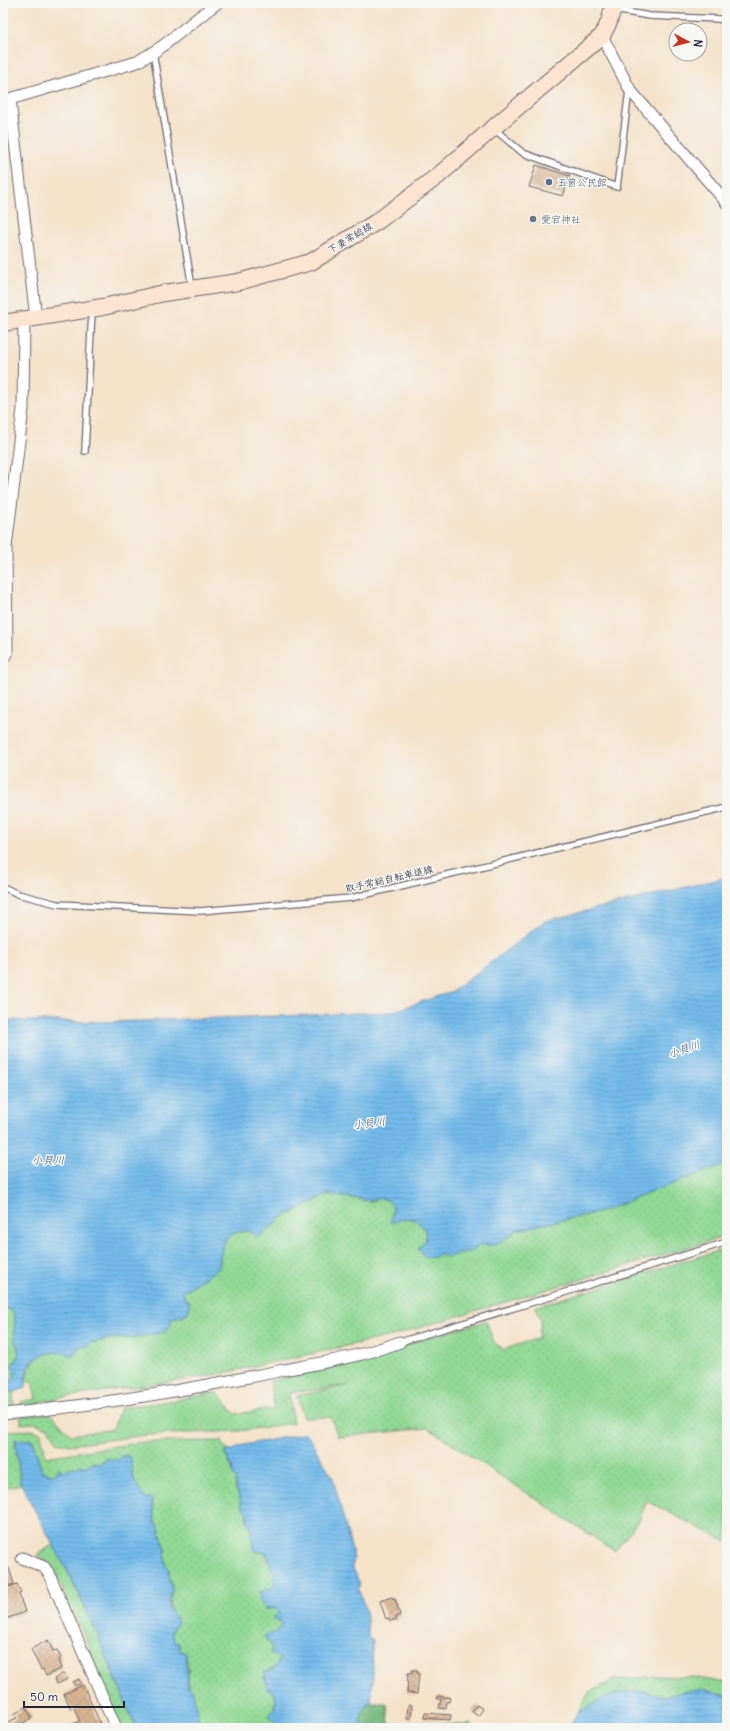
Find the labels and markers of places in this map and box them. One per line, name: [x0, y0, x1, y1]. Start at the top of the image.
place label: 五箇公民館: [557, 176, 607, 189]
marker: 五箇公民館: [544, 177, 554, 187]
place label: 愛宕神社: [541, 213, 581, 226]
marker: 愛宕神社: [528, 214, 538, 224]

